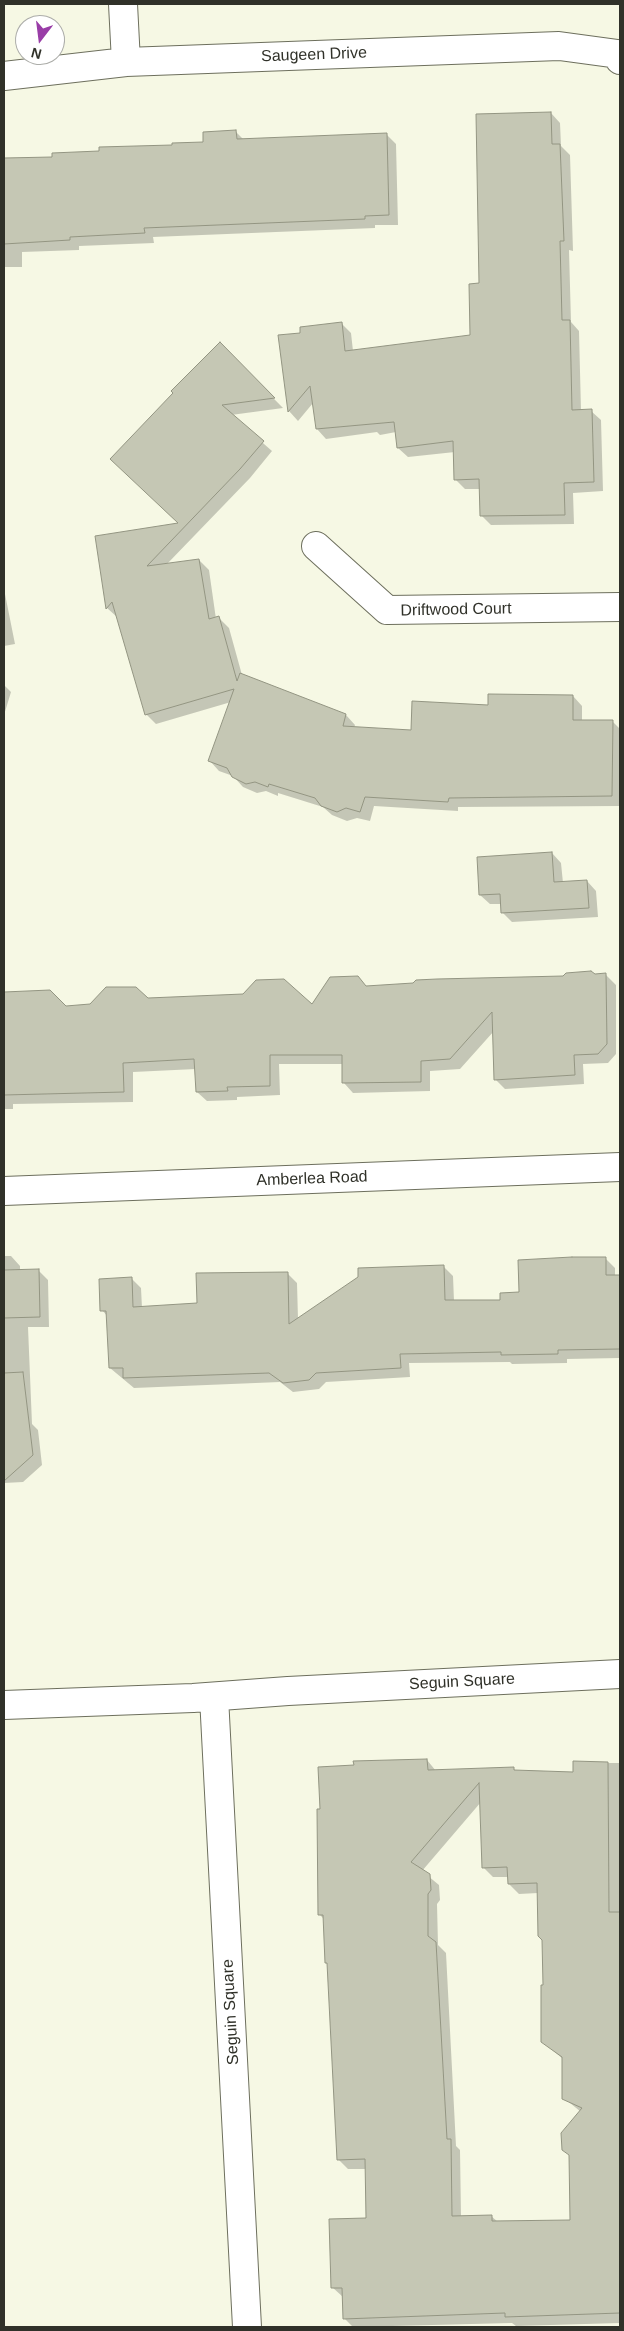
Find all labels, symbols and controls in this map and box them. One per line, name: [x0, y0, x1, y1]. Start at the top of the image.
north arrow: [15, 15, 65, 65]
text: N: [29, 44, 43, 63]
street label: Saugeen Drive: [261, 44, 367, 66]
street label: Driftwood Court: [400, 599, 512, 621]
street label: Amberlea Road: [256, 1167, 368, 1191]
street label: Seguin Square: [409, 1670, 515, 1694]
street label: Seguin Square: [219, 1959, 243, 2065]

